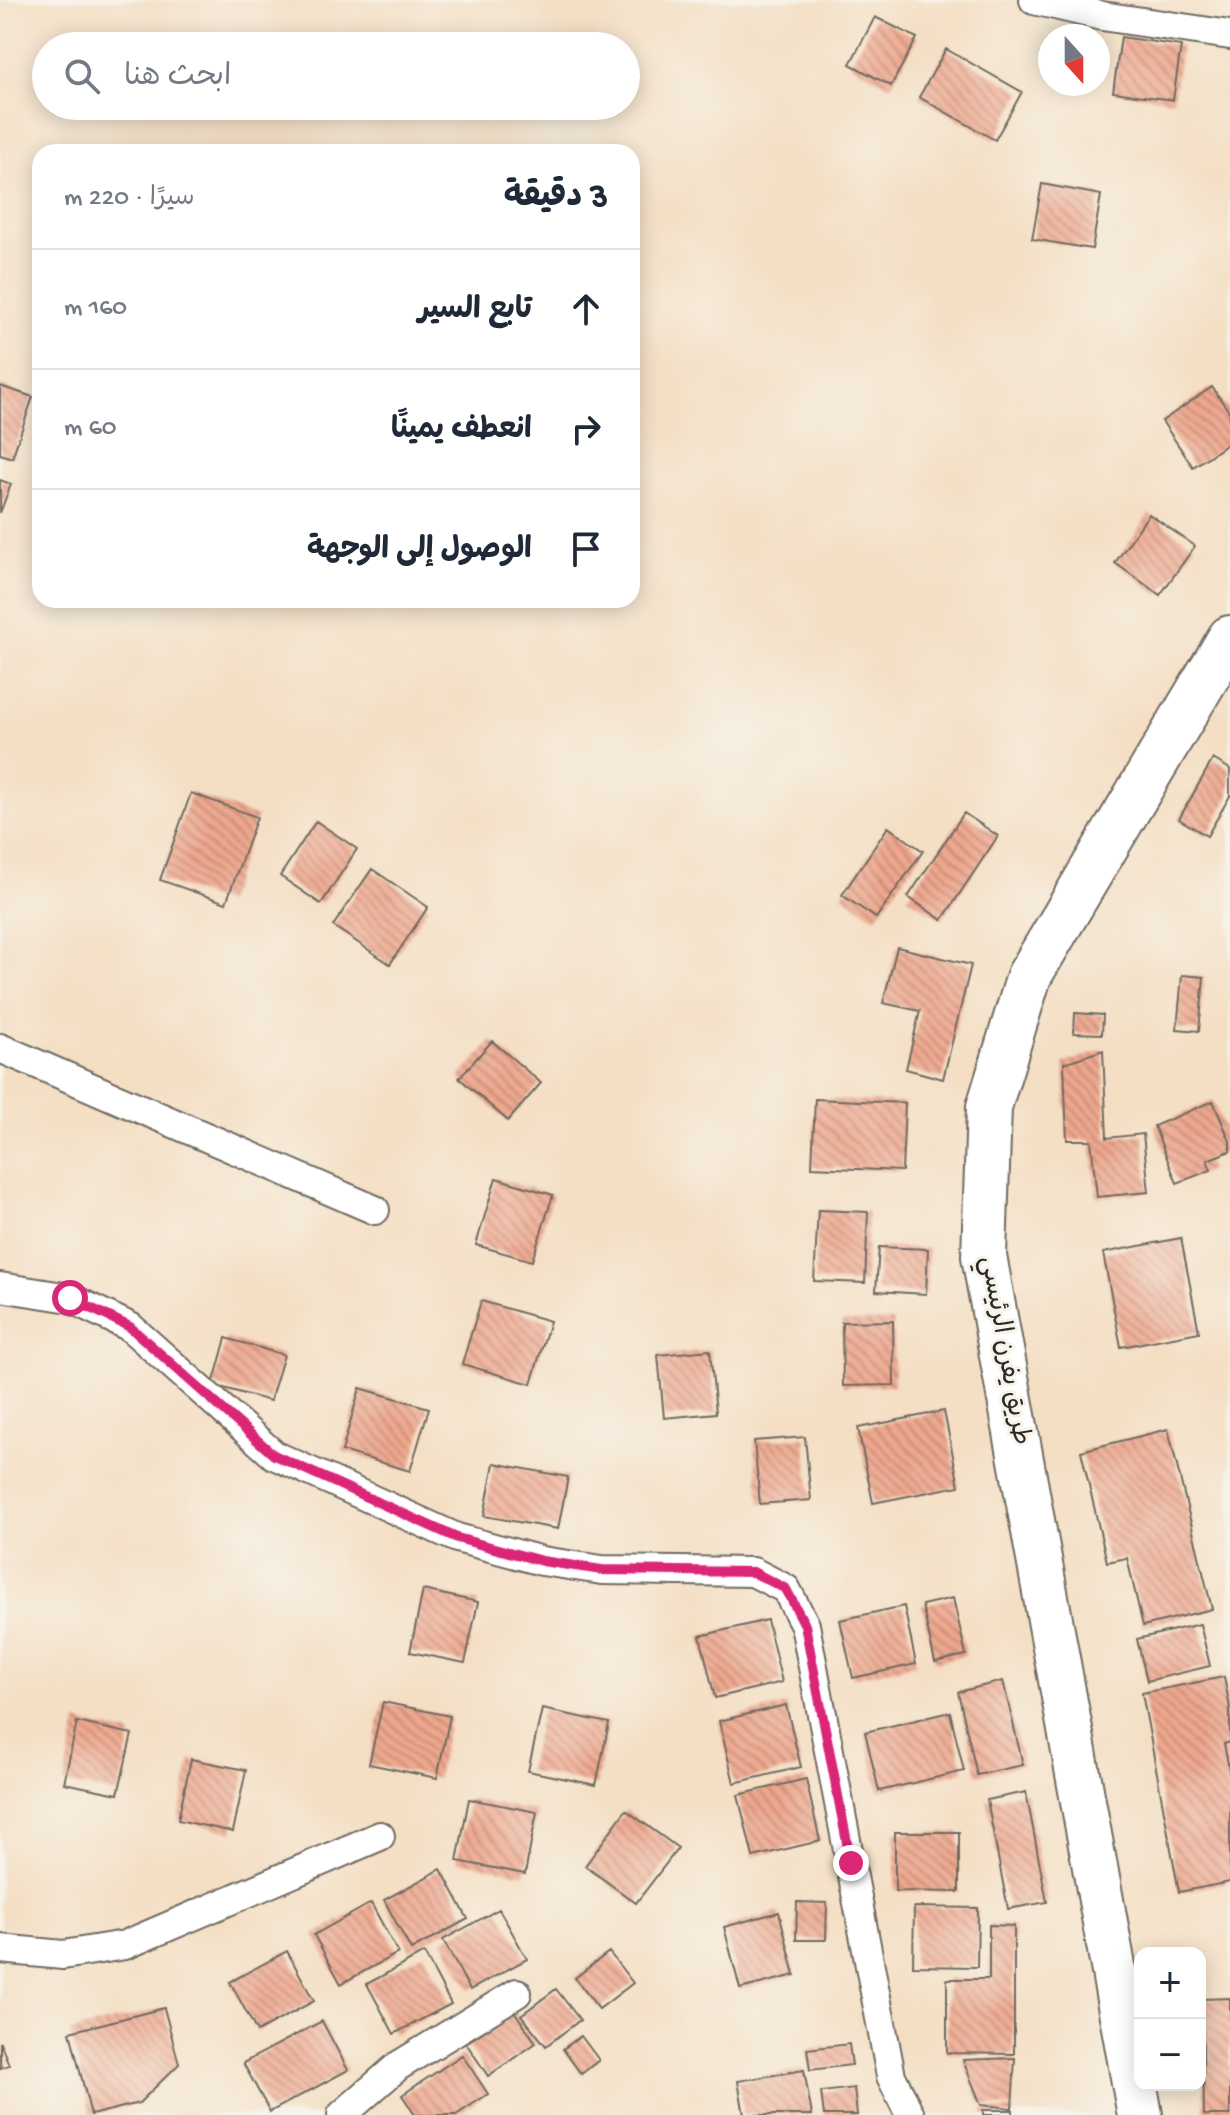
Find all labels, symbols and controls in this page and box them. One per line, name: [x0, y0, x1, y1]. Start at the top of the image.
north arrow: [1038, 24, 1110, 96]
search box: [32, 32, 640, 120]
icon: search: [60, 54, 104, 98]
text: ابحث هنا: [124, 61, 231, 96]
text: 3 دقيقة: [504, 179, 608, 219]
text: سيرًا · 220 m: [64, 184, 195, 215]
icon: ahead: [564, 287, 608, 331]
text: 160 m: [64, 294, 127, 325]
text: تابع السير: [418, 294, 532, 329]
icon: right: [564, 407, 608, 451]
text: 60 m: [64, 414, 117, 445]
text: انعطف يمينًا: [391, 414, 532, 449]
icon: arrive: [564, 527, 608, 571]
text: الوصول إلى الوجهة: [307, 534, 532, 569]
street label: طريق يفرن الرئيسي: [968, 1254, 1035, 1448]
route start: [52, 1280, 88, 1316]
route end: [833, 1845, 869, 1881]
map controls: [1134, 1947, 1206, 2091]
button: +: [1134, 1947, 1206, 2019]
button: −: [1134, 2019, 1206, 2091]

